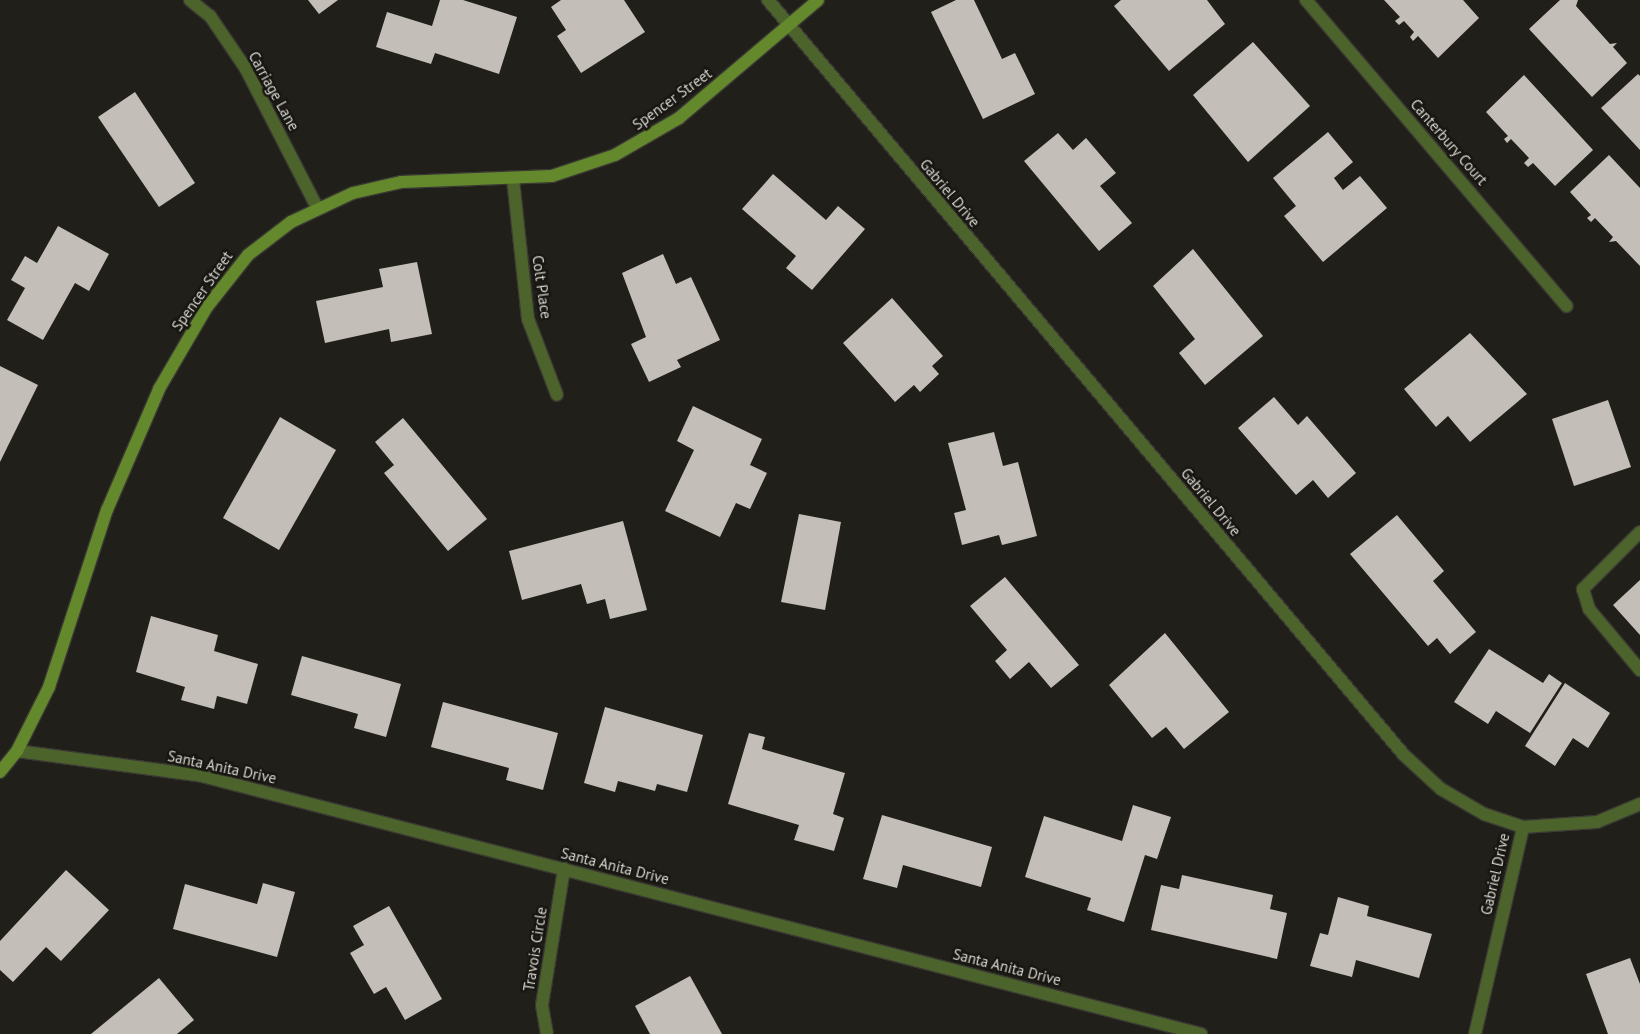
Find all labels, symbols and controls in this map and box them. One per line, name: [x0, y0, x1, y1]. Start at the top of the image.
street label: Carriage Lane: [245, 48, 303, 134]
street label: Spencer Street: [629, 64, 715, 134]
street label: Canterbury Court: [1407, 95, 1491, 189]
street label: Gabriel Drive: [916, 155, 984, 231]
street label: Spencer Street: [168, 248, 236, 334]
street label: Colt Place: [529, 254, 555, 320]
street label: Gabriel Drive: [1177, 464, 1245, 540]
street label: Santa Anita Drive: [166, 747, 278, 787]
street label: Gabriel Drive: [1477, 831, 1513, 917]
street label: Santa Anita Drive: [559, 844, 671, 888]
street label: Travois Circle: [519, 906, 551, 992]
street label: Santa Anita Drive: [951, 945, 1063, 989]

